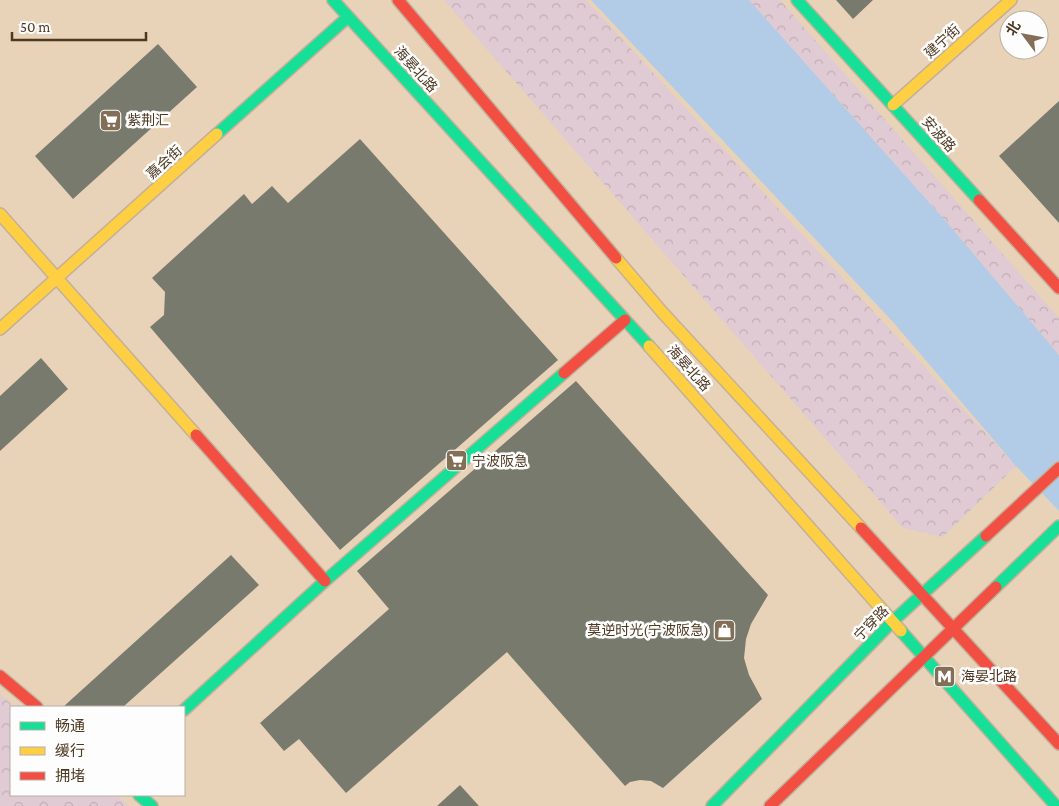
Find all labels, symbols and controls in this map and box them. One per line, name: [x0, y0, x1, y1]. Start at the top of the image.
scale bar: [12, 10, 146, 42]
north arrow: [999, 10, 1049, 60]
text: 北: [1002, 18, 1023, 38]
text: 50 m: [20, 19, 50, 35]
street label: 建宁街: [921, 21, 963, 61]
street label: 海晏北路: [391, 43, 441, 95]
supermarket icon: 紫荆汇: [99, 108, 123, 132]
place label: 紫荆汇: [127, 112, 169, 128]
street label: 安波路: [919, 113, 959, 155]
street label: 嘉会街: [143, 142, 185, 182]
street label: 海晏北路: [664, 342, 714, 394]
supermarket icon: 宁波阪急: [444, 449, 468, 473]
place label: 宁波阪急: [472, 453, 528, 469]
street label: 宁穿路: [850, 602, 892, 644]
shop icon: 莫逆时光(宁波阪急): [713, 618, 737, 642]
place label: 莫逆时光(宁波阪急): [587, 622, 709, 639]
metro station icon: 海晏北路: [933, 664, 957, 688]
place label: 海晏北路: [961, 668, 1017, 684]
legend: [10, 706, 185, 796]
text: 畅通: [55, 718, 85, 734]
text: 缓行: [55, 743, 85, 759]
text: 拥堵: [55, 768, 85, 784]

